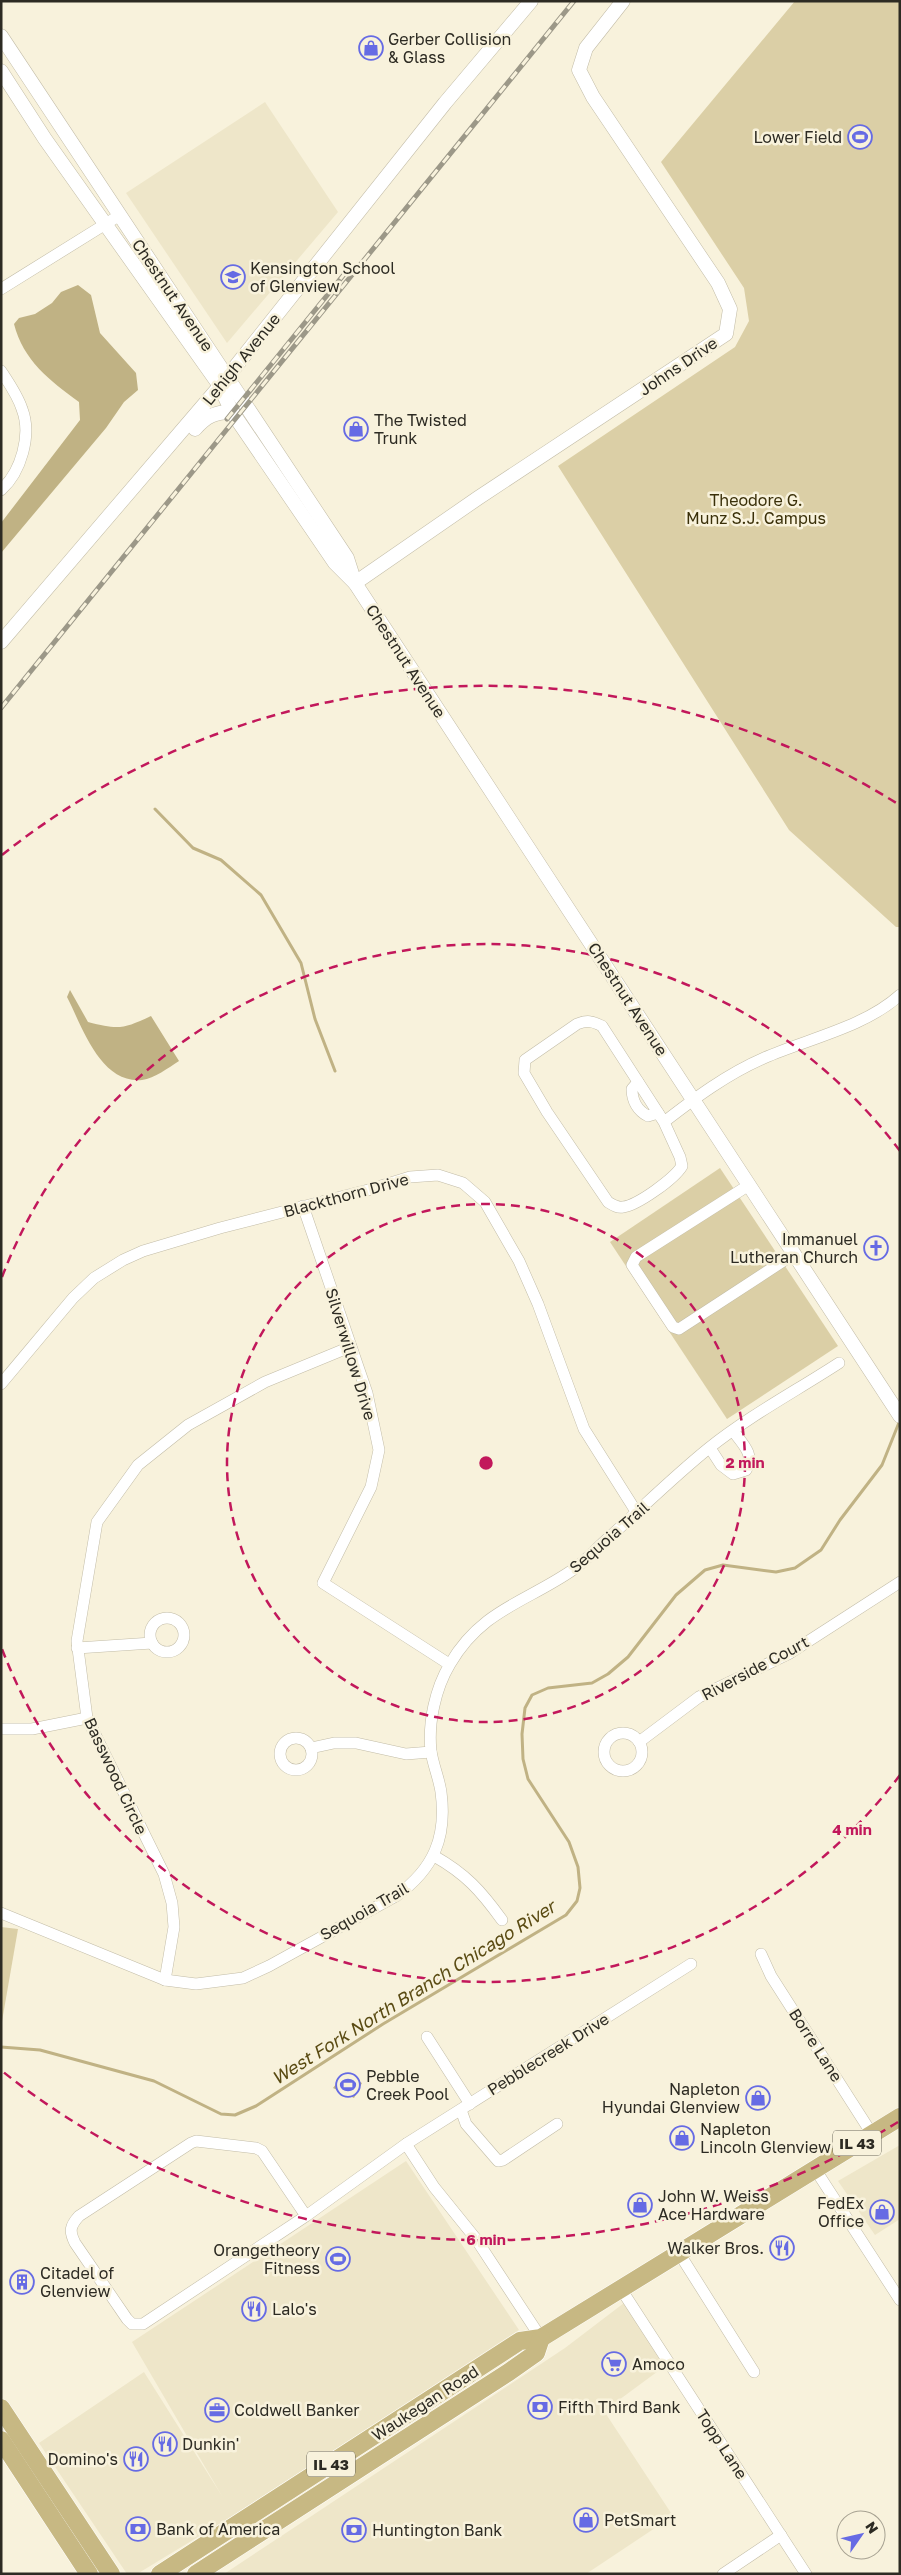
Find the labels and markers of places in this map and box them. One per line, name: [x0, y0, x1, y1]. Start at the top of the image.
place label: Gerber Collision & Glass: [388, 29, 511, 67]
shop icon: Gerber Collision & Glass: [358, 35, 384, 61]
sports icon: Lower Field: [847, 124, 873, 150]
place label: Lower Field: [753, 127, 842, 147]
place label: Kensington School of Glenview: [250, 258, 395, 296]
school or university icon: Kensington School of Glenview: [220, 264, 246, 290]
place label: The Twisted Trunk: [374, 410, 467, 448]
shop icon: The Twisted Trunk: [343, 416, 369, 442]
place label: Immanuel Lutheran Church: [730, 1229, 858, 1267]
church icon: Immanuel Lutheran Church: [863, 1235, 889, 1261]
centre of rings: [477, 1454, 495, 1472]
place label: Pebble Creek Pool: [366, 2066, 449, 2104]
sports icon: Pebble Creek Pool: [335, 2072, 361, 2098]
place label: Napleton Hyundai Glenview: [602, 2079, 740, 2117]
shop icon: Napleton Hyundai Glenview: [745, 2085, 771, 2111]
place label: Napleton Lincoln Glenview: [700, 2119, 831, 2157]
shop icon: Napleton Lincoln Glenview: [669, 2125, 695, 2151]
place label: John W. Weiss Ace Hardware: [658, 2186, 769, 2224]
shop icon: John W. Weiss Ace Hardware: [627, 2192, 653, 2218]
place label: FedEx Office: [817, 2193, 864, 2231]
shop icon: FedEx Office: [869, 2199, 895, 2225]
restaurant icon: Walker Bros.: [769, 2235, 795, 2261]
place label: Walker Bros.: [667, 2238, 764, 2258]
place label: Orangetheory Fitness: [213, 2240, 320, 2278]
sports icon: Orangetheory Fitness: [325, 2246, 351, 2272]
place label: Citadel of Glenview: [40, 2263, 114, 2301]
building icon: Citadel of Glenview: [9, 2269, 35, 2295]
restaurant icon: Lalo's: [241, 2296, 267, 2322]
place label: Lalo's: [272, 2299, 317, 2319]
supermarket icon: Amoco: [601, 2351, 627, 2377]
place label: Amoco: [632, 2354, 685, 2374]
bank icon: Fifth Third Bank: [527, 2394, 553, 2420]
office icon: Coldwell Banker: [204, 2397, 230, 2423]
place label: Fifth Third Bank: [558, 2397, 681, 2417]
place label: Coldwell Banker: [234, 2400, 359, 2420]
restaurant icon: Dunkin': [152, 2431, 178, 2457]
place label: Dunkin': [182, 2434, 239, 2454]
restaurant icon: Domino's: [123, 2446, 149, 2472]
place label: Domino's: [47, 2449, 118, 2469]
shop icon: PetSmart: [573, 2507, 599, 2533]
place label: PetSmart: [604, 2510, 676, 2530]
bank icon: Bank of America: [125, 2516, 151, 2542]
bank icon: Huntington Bank: [341, 2517, 367, 2543]
place label: Bank of America: [156, 2519, 280, 2539]
place label: Huntington Bank: [372, 2520, 502, 2540]

